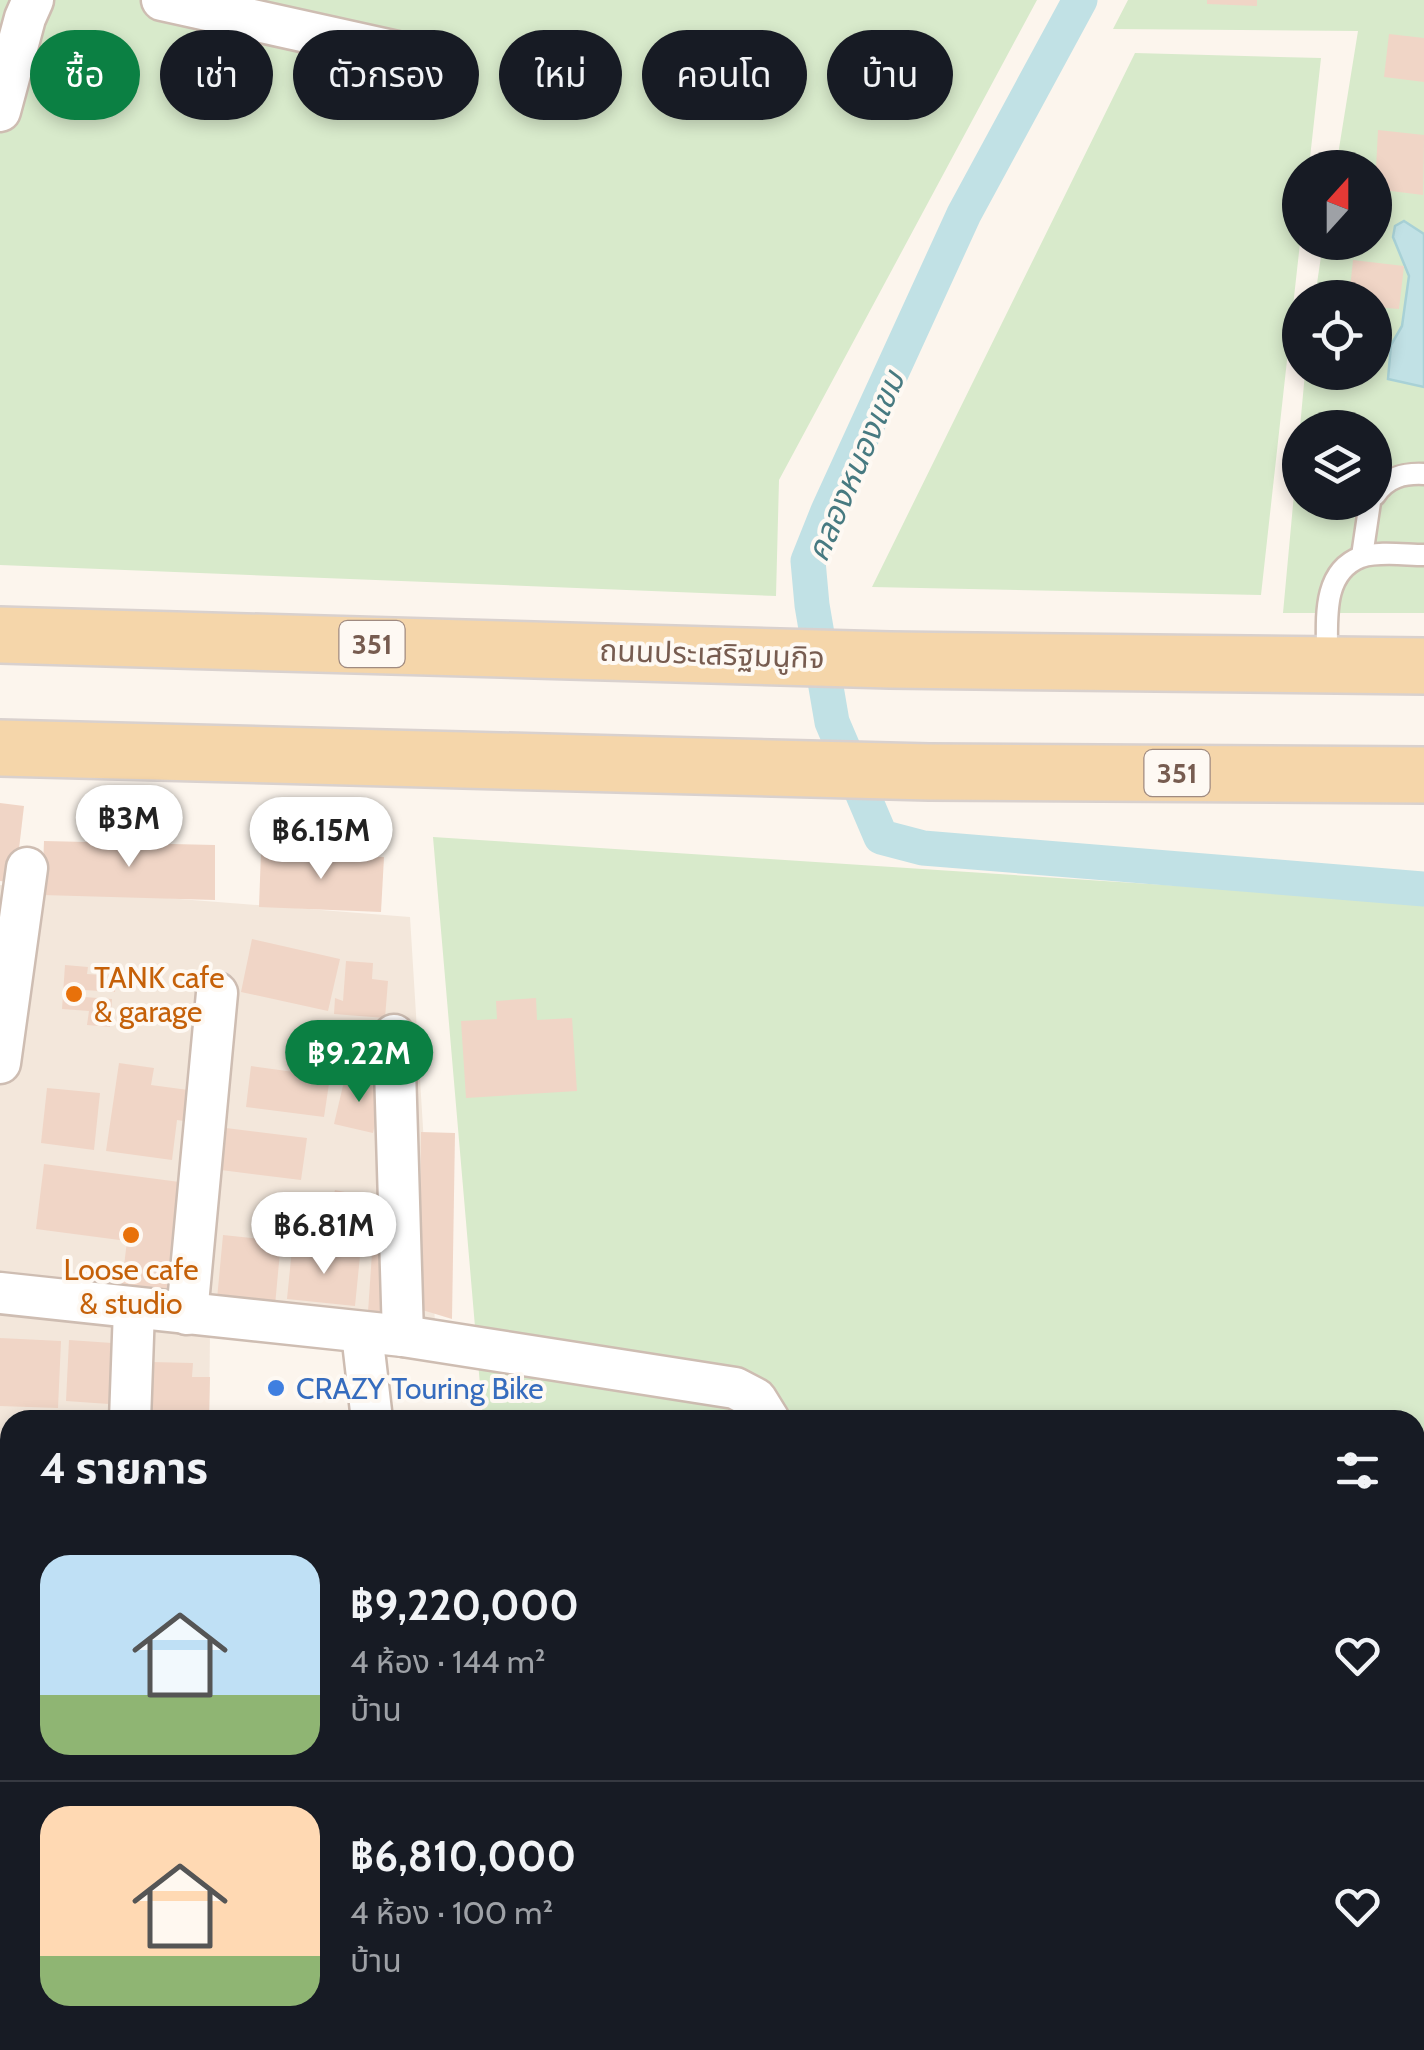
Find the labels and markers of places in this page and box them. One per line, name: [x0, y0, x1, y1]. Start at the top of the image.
pin: ฿3M: [81, 785, 177, 870]
pin: ฿6.15M: [240, 797, 402, 882]
place label: TANK cafe & garage: [94, 959, 225, 1030]
marker: TANK cafe & garage: [63, 983, 85, 1005]
pin: ฿9.22M: [278, 1020, 440, 1105]
pin: ฿6.81M: [243, 1192, 405, 1277]
marker: Loose cafe & studio: [120, 1224, 142, 1246]
place label: Loose cafe & studio: [63, 1251, 199, 1322]
place label: CRAZY Touring Bike: [296, 1370, 544, 1407]
marker: CRAZY Touring Bike: [265, 1377, 287, 1399]

